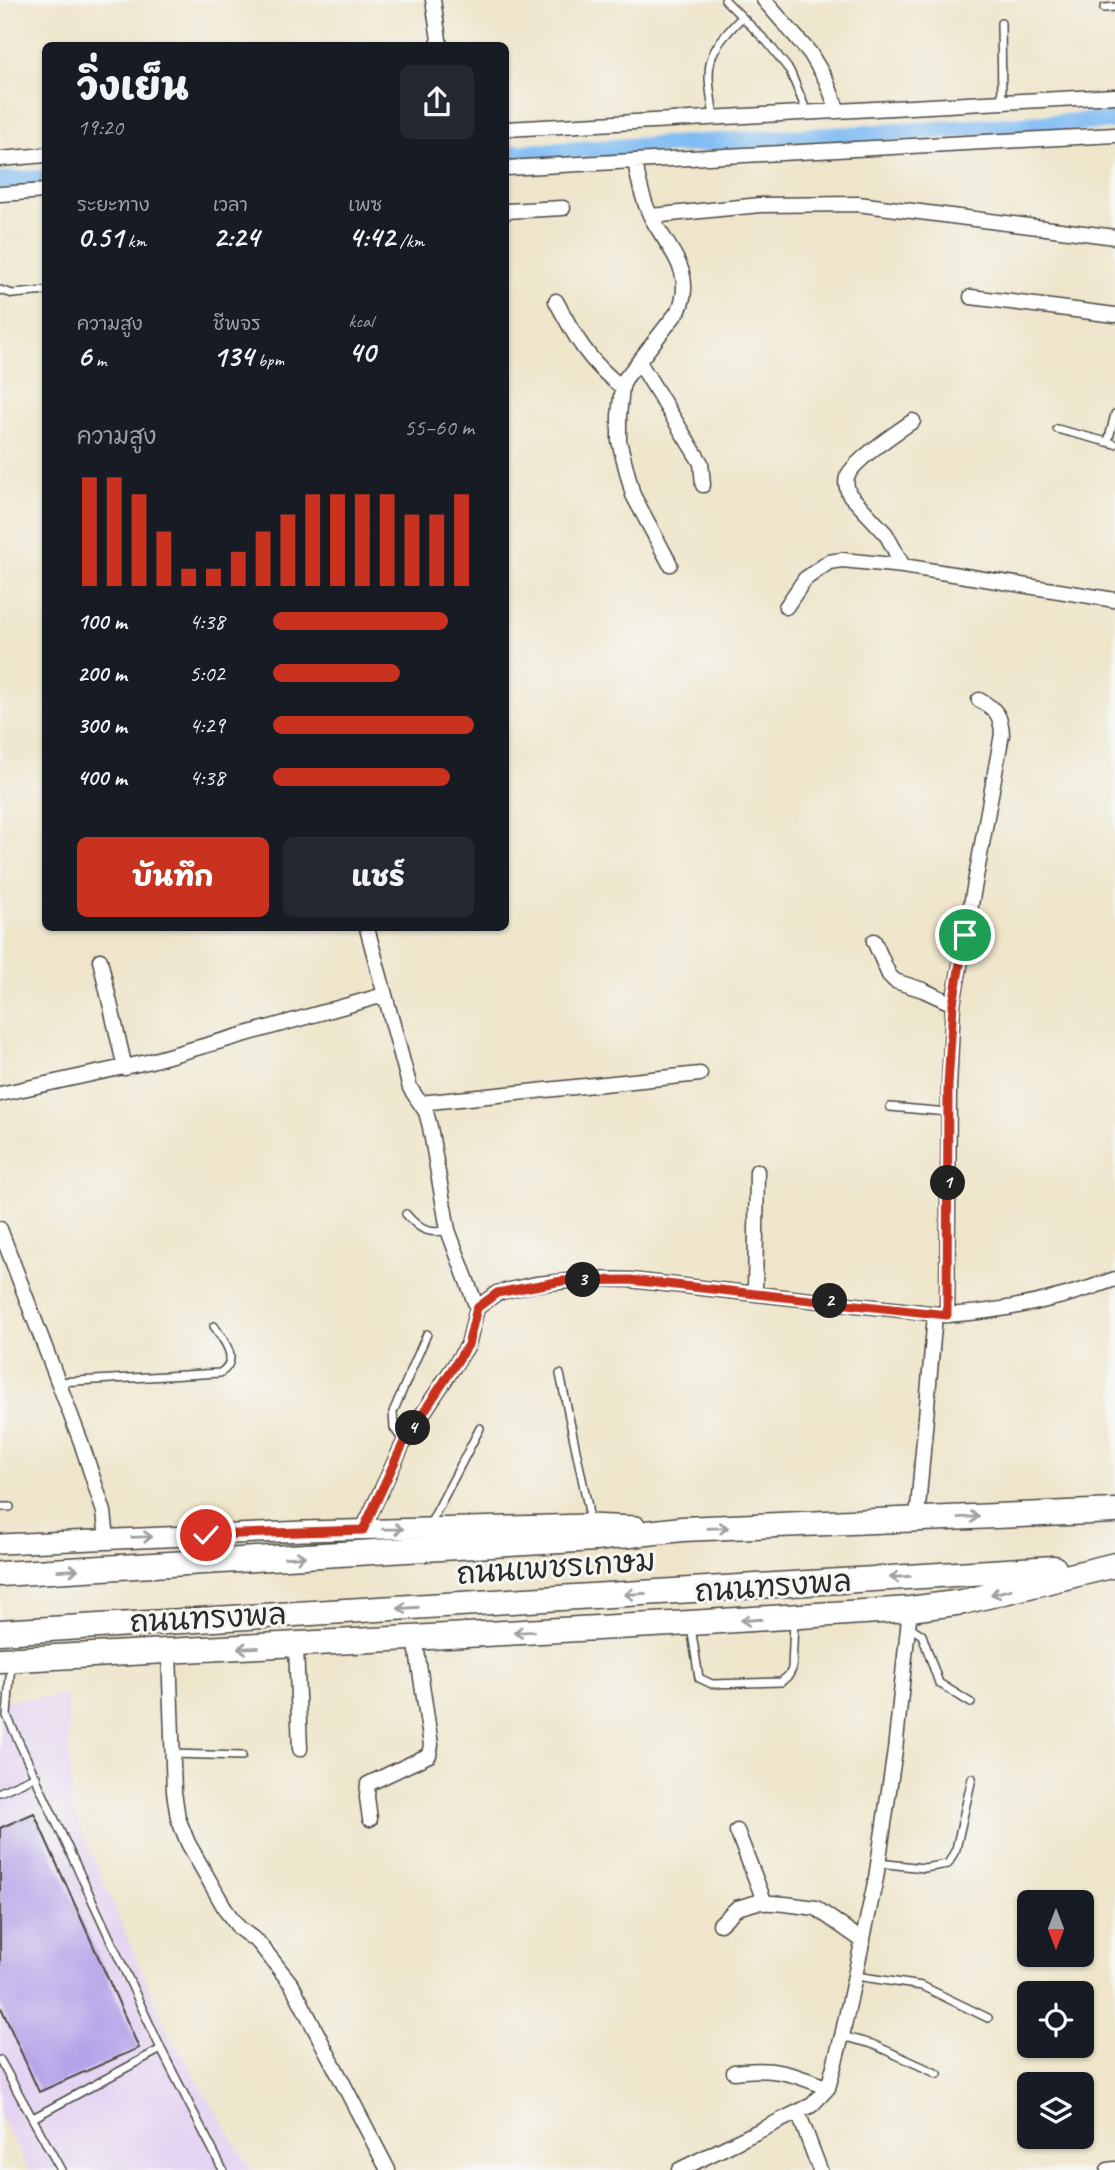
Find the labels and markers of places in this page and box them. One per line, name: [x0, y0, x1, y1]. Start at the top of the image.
pin: [935, 905, 995, 965]
pin: 1: [930, 1166, 965, 1200]
pin: 3: [566, 1262, 600, 1298]
pin: 2: [812, 1284, 848, 1318]
pin: 4: [396, 1410, 430, 1446]
pin: [176, 1505, 236, 1565]

